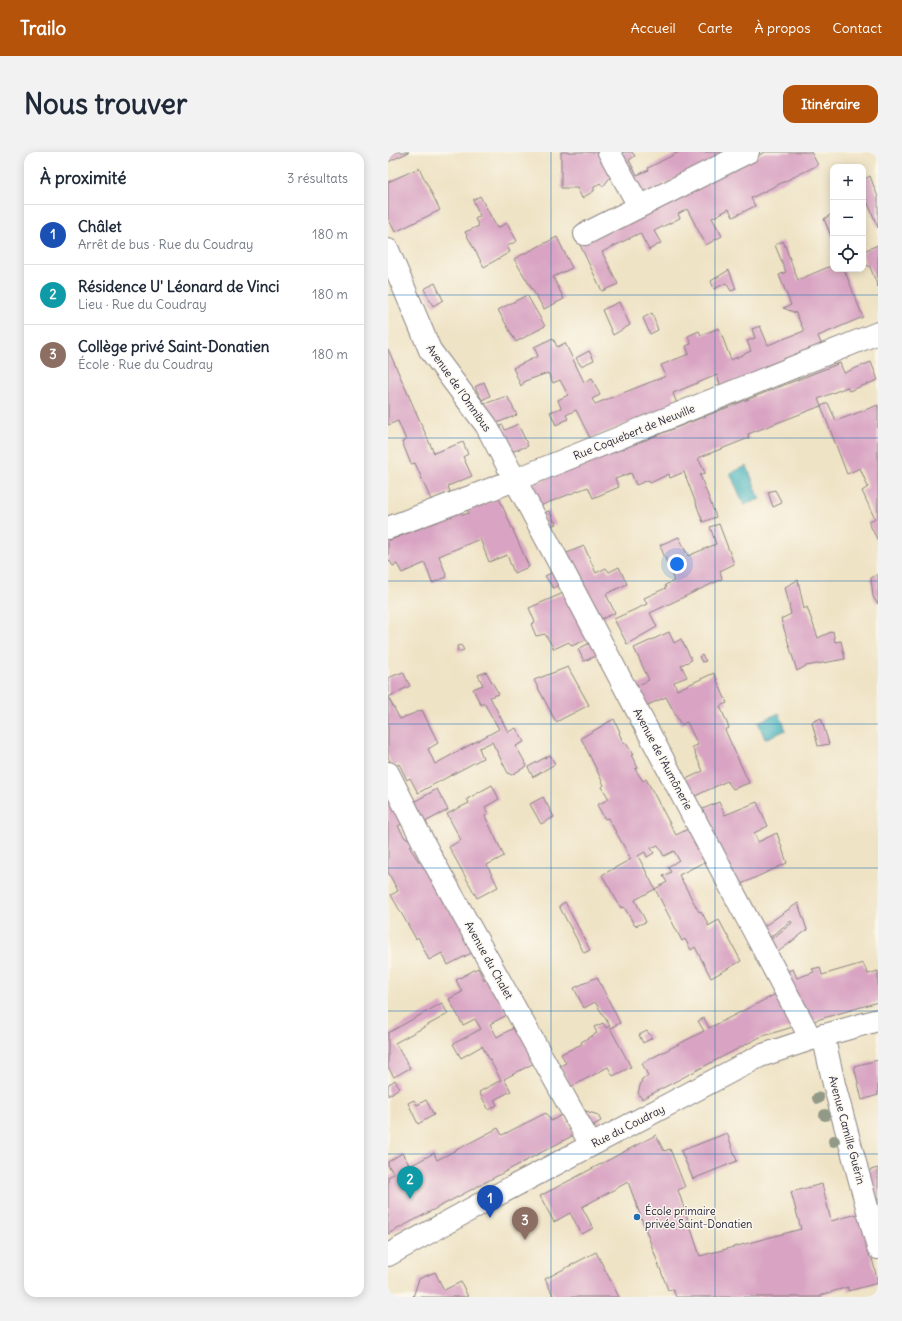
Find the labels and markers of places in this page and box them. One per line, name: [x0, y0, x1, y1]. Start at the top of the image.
pin: 2: [397, 1166, 423, 1199]
pin: 1: [477, 1185, 503, 1218]
place label: École primaire privée Saint-Donatien: [645, 1203, 752, 1231]
pin: 3: [512, 1207, 538, 1240]
marker: École primaire privée Saint-Donatien: [632, 1212, 642, 1222]

